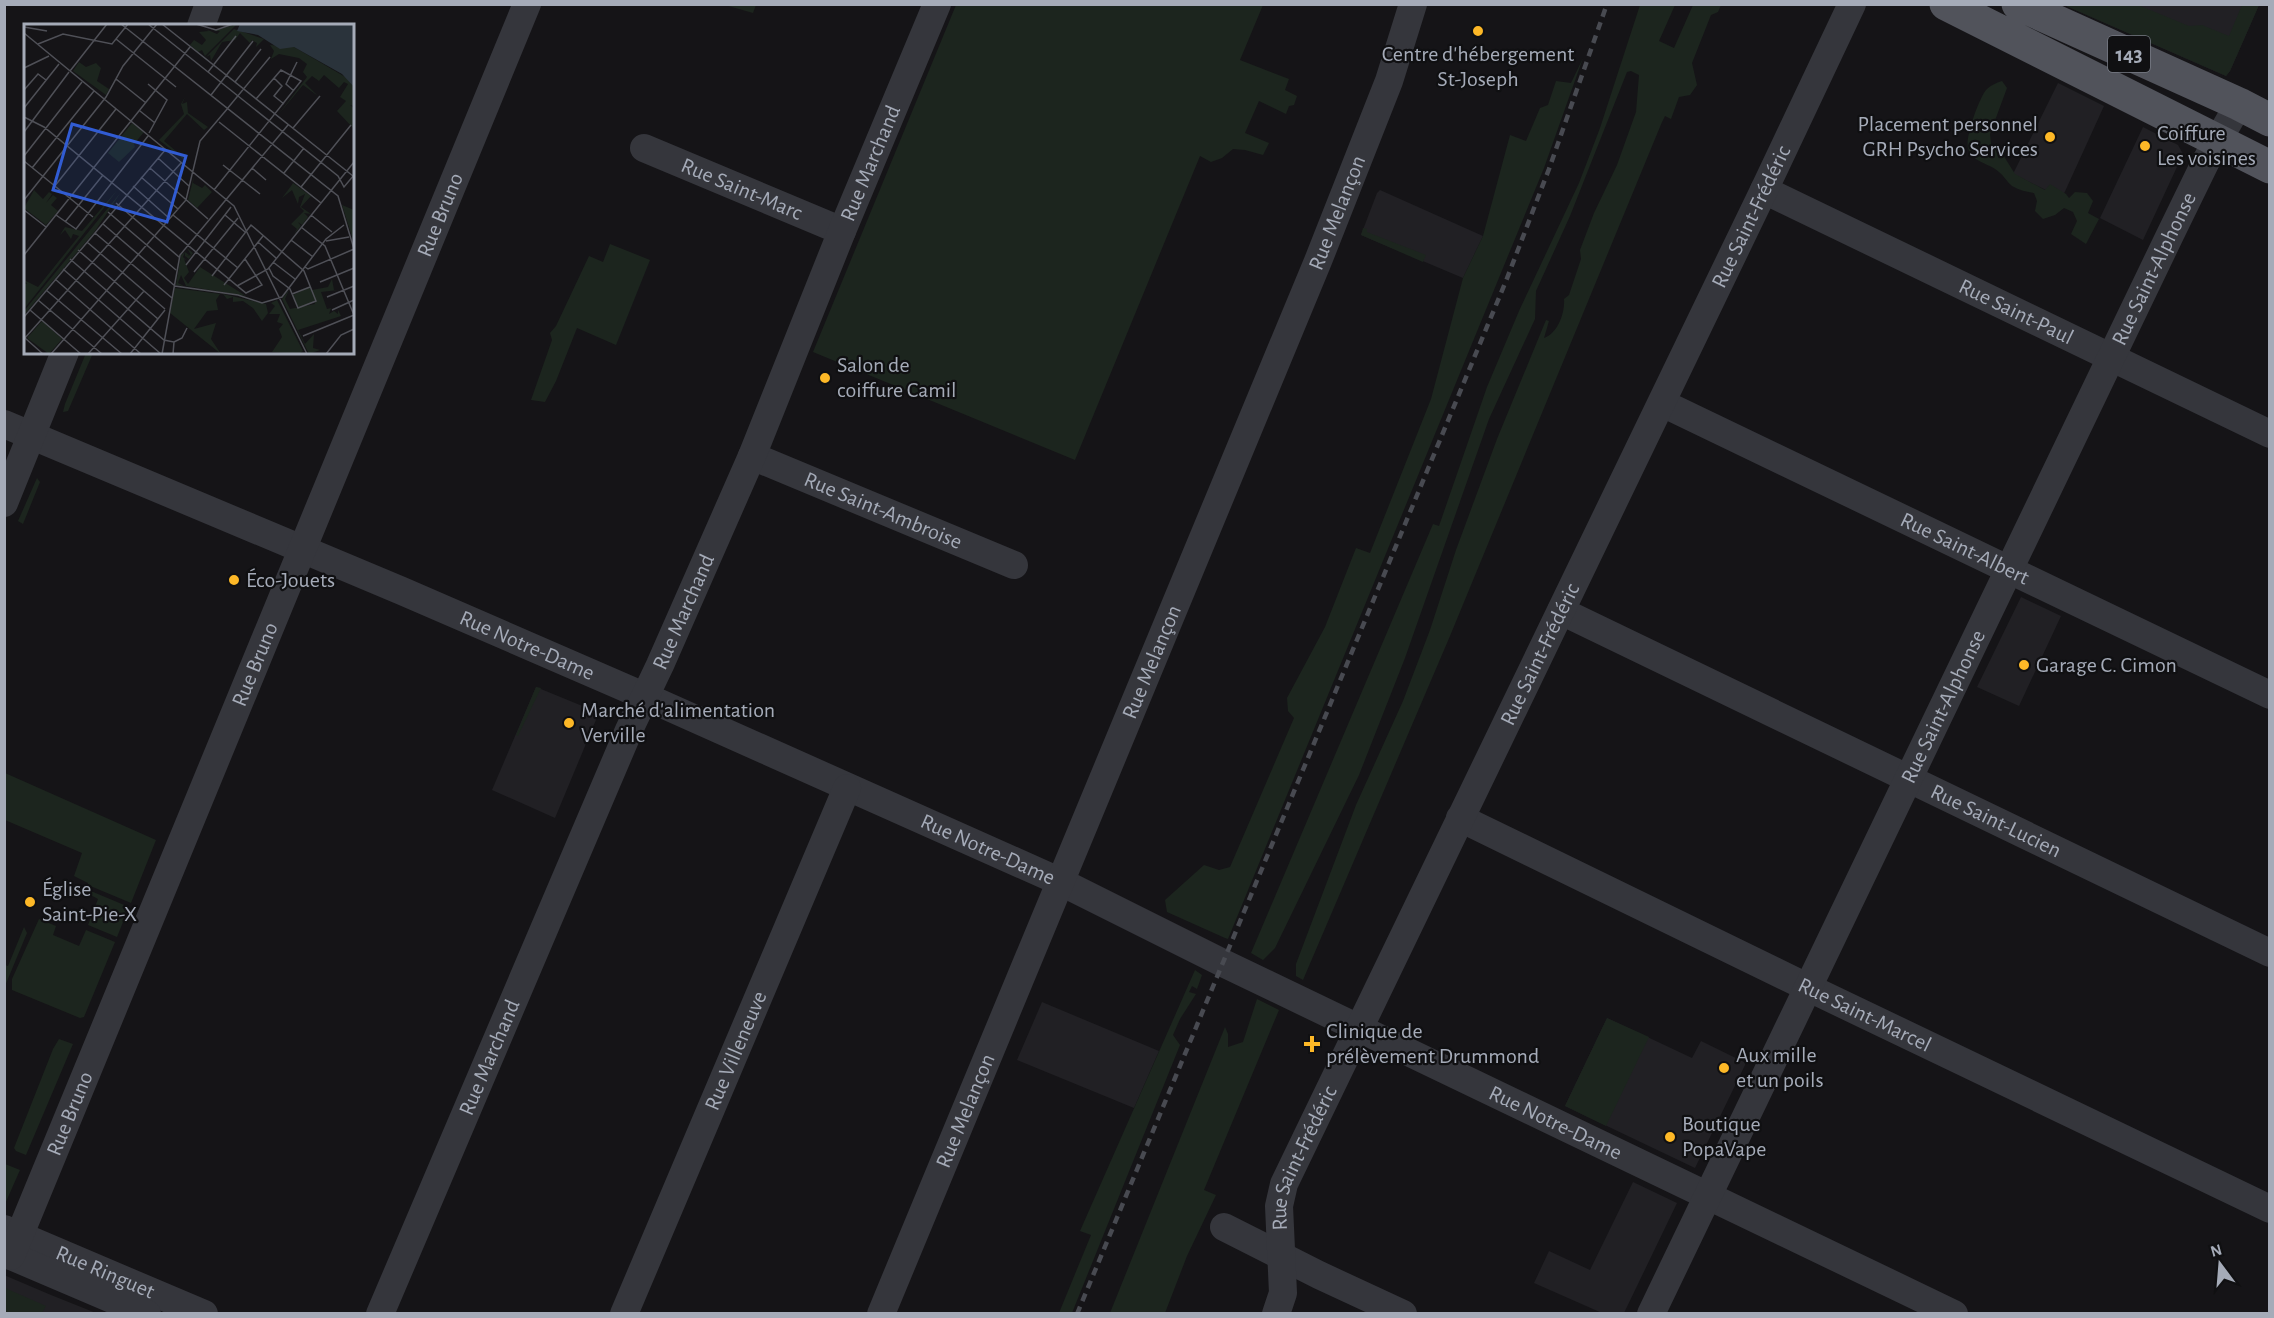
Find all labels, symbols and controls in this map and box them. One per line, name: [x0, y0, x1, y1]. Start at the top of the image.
inset map: [24, 24, 354, 354]
marker: Centre d'hébergement St-Joseph: [1471, 24, 1485, 38]
road number: 143: [2108, 36, 2150, 72]
place label: Centre d'hébergement St-Joseph: [1382, 43, 1574, 90]
street label: Rue Marchand: [836, 102, 904, 225]
place label: Placement personnel GRH Psycho Services: [1857, 113, 2038, 160]
place label: Coiffure Les voisines: [2157, 122, 2256, 169]
marker: Placement personnel GRH Psycho Services: [2043, 130, 2057, 144]
marker: Coiffure Les voisines: [2138, 139, 2152, 153]
street label: Rue Saint-Frédéric: [1708, 142, 1795, 291]
street label: Rue Melançon: [1305, 152, 1369, 273]
street label: Rue Saint-Marc: [678, 154, 806, 224]
street label: Rue Bruno: [413, 170, 467, 260]
street label: Rue Saint-Alphonse: [2108, 189, 2200, 349]
street label: Rue Saint-Paul: [1956, 275, 2077, 348]
place label: Salon de coiffure Camil: [837, 354, 957, 401]
marker: Salon de coiffure Camil: [818, 371, 832, 385]
street label: Rue Saint-Ambroise: [801, 468, 965, 553]
street label: Rue Saint-Albert: [1897, 508, 2033, 589]
street label: Rue Marchand: [648, 551, 718, 673]
place label: Éco-Jouets: [246, 568, 335, 591]
marker: Éco-Jouets: [227, 573, 241, 587]
street label: Rue Saint-Frédéric: [1496, 579, 1584, 729]
street label: Rue Melançon: [1118, 602, 1185, 722]
street label: Rue Notre-Dame: [456, 606, 598, 684]
street label: Rue Bruno: [228, 619, 282, 709]
street label: Rue Saint-Alphonse: [1897, 627, 1989, 787]
place label: Garage C. Cimon: [2036, 654, 2177, 676]
marker: Garage C. Cimon: [2017, 658, 2031, 672]
place label: Marché d'alimentation Verville: [581, 699, 775, 746]
marker: Marché d'alimentation Verville: [562, 716, 576, 730]
street label: Rue Saint-Lucien: [1927, 780, 2065, 862]
street label: Rue Notre-Dame: [917, 810, 1058, 889]
place label: Église Saint-Pie-X: [42, 877, 137, 925]
marker: Église Saint-Pie-X: [23, 895, 37, 909]
street label: Rue Saint-Marcel: [1795, 973, 1935, 1056]
street label: Rue Villeneuve: [701, 988, 771, 1114]
street label: Rue Marchand: [455, 996, 524, 1119]
place label: Clinique de prélèvement Drummond: [1326, 1020, 1539, 1067]
marker: Clinique de prélèvement Drummond: [1303, 1035, 1321, 1053]
place label: Aux mille et un poils: [1736, 1044, 1824, 1091]
street label: Rue Melançon: [932, 1051, 999, 1171]
marker: Aux mille et un poils: [1717, 1061, 1731, 1075]
street label: Rue Bruno: [43, 1068, 97, 1159]
street label: Rue Notre-Dame: [1486, 1081, 1625, 1164]
street label: Rue Saint-Frédéric: [1268, 1082, 1341, 1231]
place label: Boutique PopaVape: [1682, 1113, 1766, 1160]
marker: Boutique PopaVape: [1663, 1130, 1677, 1144]
north arrow: [2190, 1234, 2250, 1294]
street label: Rue Ringuet: [53, 1241, 158, 1303]
text: N: [2209, 1241, 2224, 1260]

